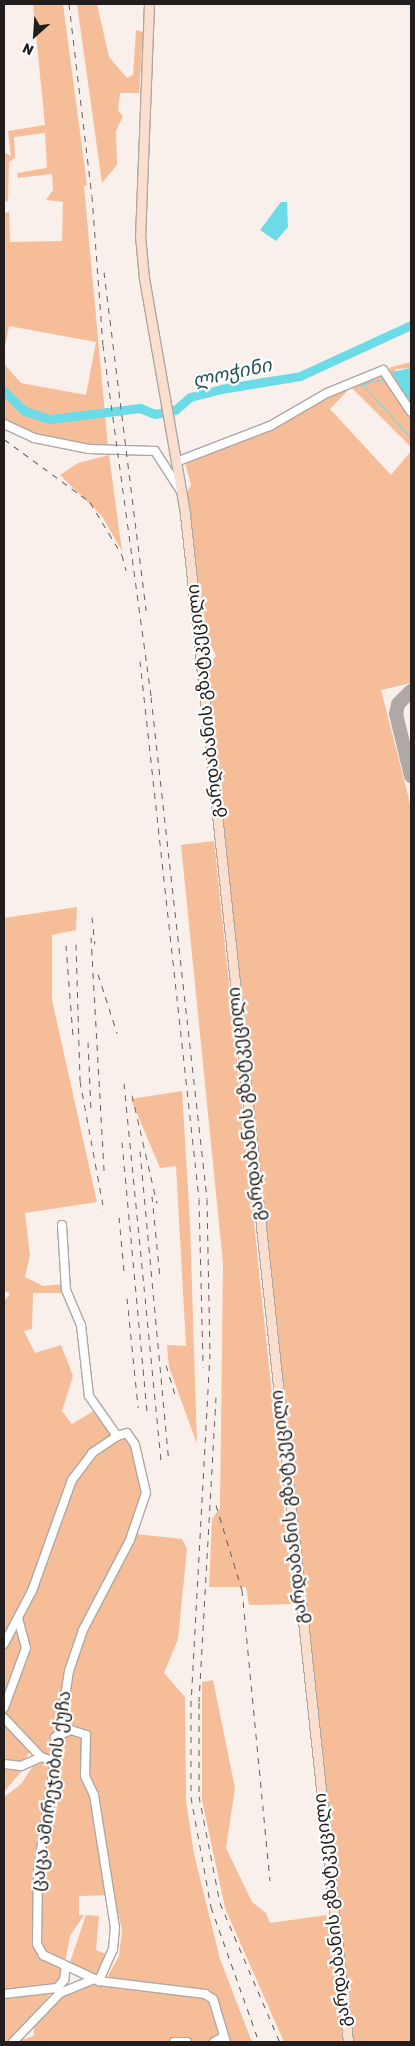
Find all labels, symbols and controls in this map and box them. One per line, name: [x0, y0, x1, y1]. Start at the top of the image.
north arrow: [10, 10, 60, 60]
text: N: [20, 39, 36, 59]
water label: ლოჭინი: [190, 354, 274, 392]
street label: გარდაბანის გზატკეცილი: [182, 583, 228, 819]
street label: გარდაბანის გზატკეცილი: [223, 986, 269, 1222]
street label: გარდაბანის გზატკეცილი: [266, 1389, 312, 1625]
street label: ცაცა ამირეჯიბის ქუჩა: [26, 1689, 76, 1893]
street label: გარდაბანის გზატკეცილი: [309, 1792, 355, 2028]

